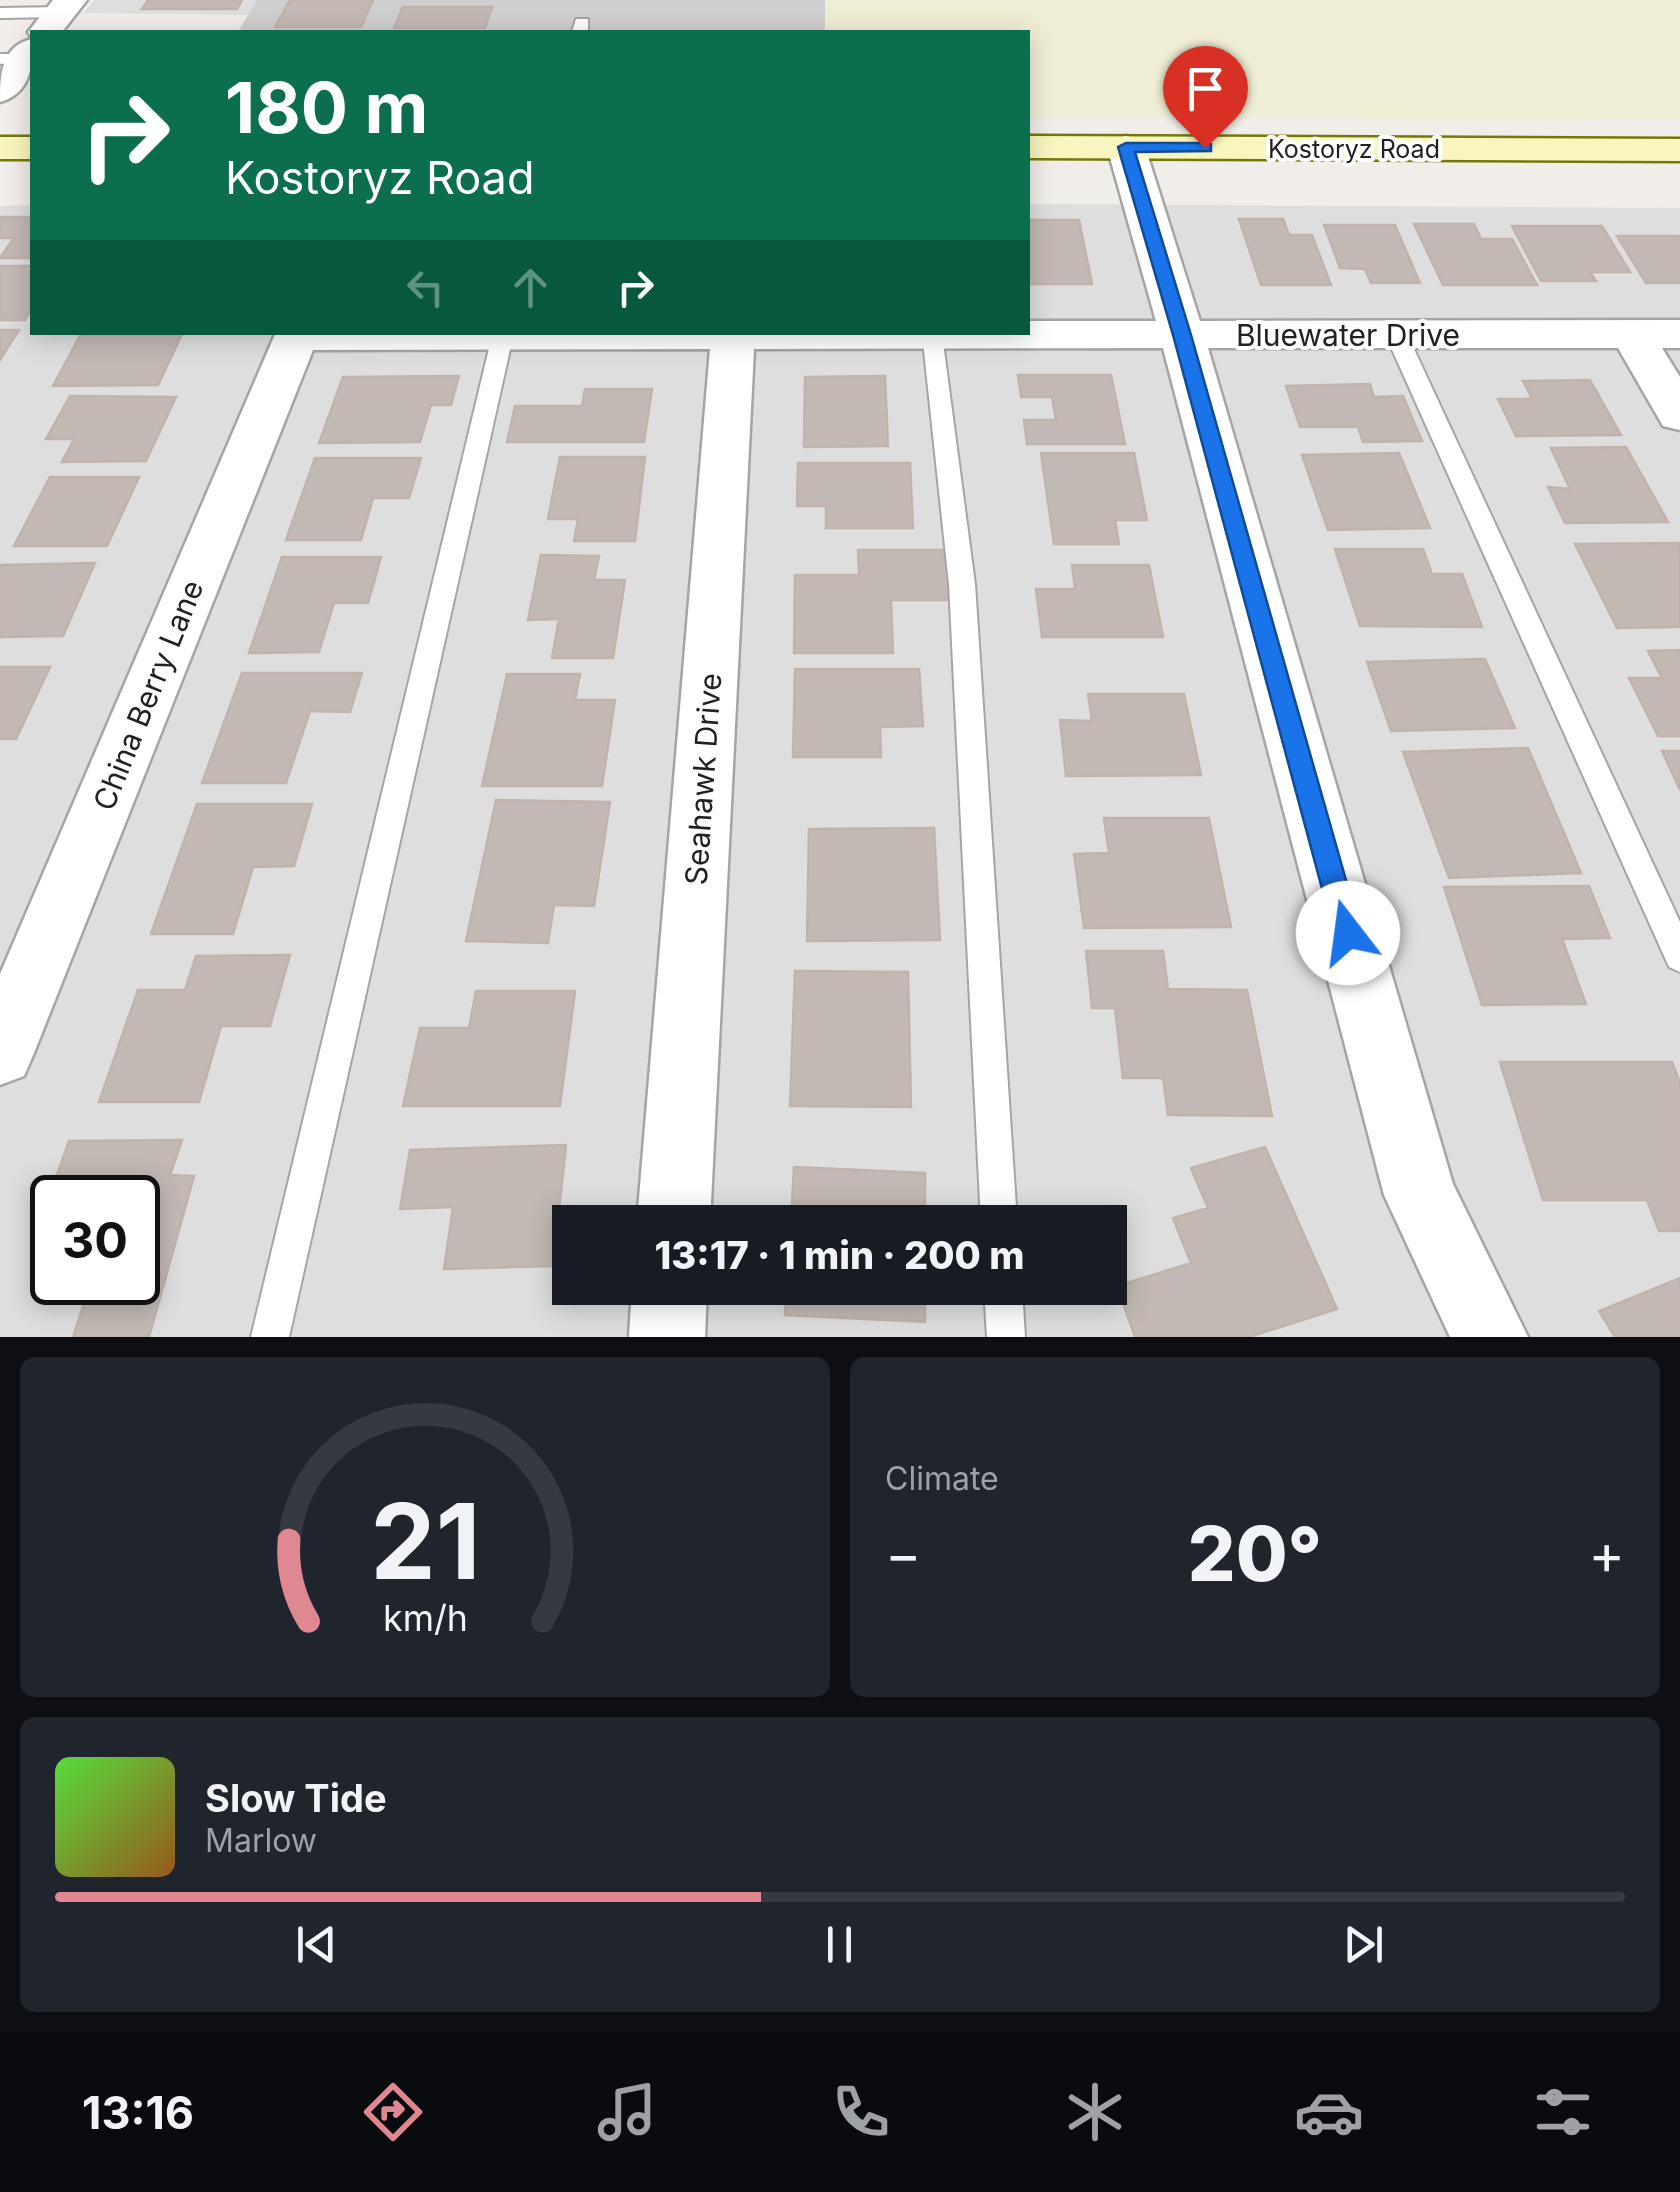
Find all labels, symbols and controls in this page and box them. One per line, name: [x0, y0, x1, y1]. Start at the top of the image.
pin: [1163, 46, 1248, 149]
icon: arrive: [1178, 61, 1233, 116]
text: 180 m: [225, 65, 428, 150]
icon: right: [60, 70, 190, 200]
street label: Kostoryz Road: [1268, 134, 1440, 164]
text: Kostoryz Road: [225, 150, 534, 205]
icon: left: [398, 260, 453, 315]
icon: ahead: [503, 260, 558, 315]
icon: right: [608, 260, 663, 315]
street label: Bluewater Drive: [1236, 317, 1460, 353]
street label: China Berry Lane: [85, 575, 211, 815]
street label: Seahawk Drive: [678, 672, 728, 886]
position arrow: [1296, 881, 1400, 985]
speed limit sign: 30: [30, 1175, 160, 1305]
text: 13:17 · 1 min · 200 m: [655, 1232, 1024, 1278]
text: Climate: [885, 1459, 999, 1498]
text: 21: [370, 1478, 480, 1604]
text: 20°: [1188, 1508, 1322, 1599]
text: −: [885, 1521, 921, 1587]
text: +: [1589, 1521, 1625, 1587]
text: km/h: [383, 1596, 467, 1640]
text: Slow Tide: [205, 1775, 387, 1821]
text: Marlow: [205, 1821, 317, 1860]
icon: previous: [289, 1917, 344, 1972]
icon: pause: [812, 1917, 867, 1972]
icon: next: [1336, 1917, 1391, 1972]
icon: directions: [358, 2077, 428, 2147]
icon: music: [592, 2077, 662, 2147]
icon: phone: [826, 2077, 896, 2147]
icon: climate: [1060, 2077, 1130, 2147]
icon: car: [1294, 2077, 1364, 2147]
icon: filters: [1528, 2077, 1598, 2147]
text: 13:16: [82, 2085, 194, 2140]

